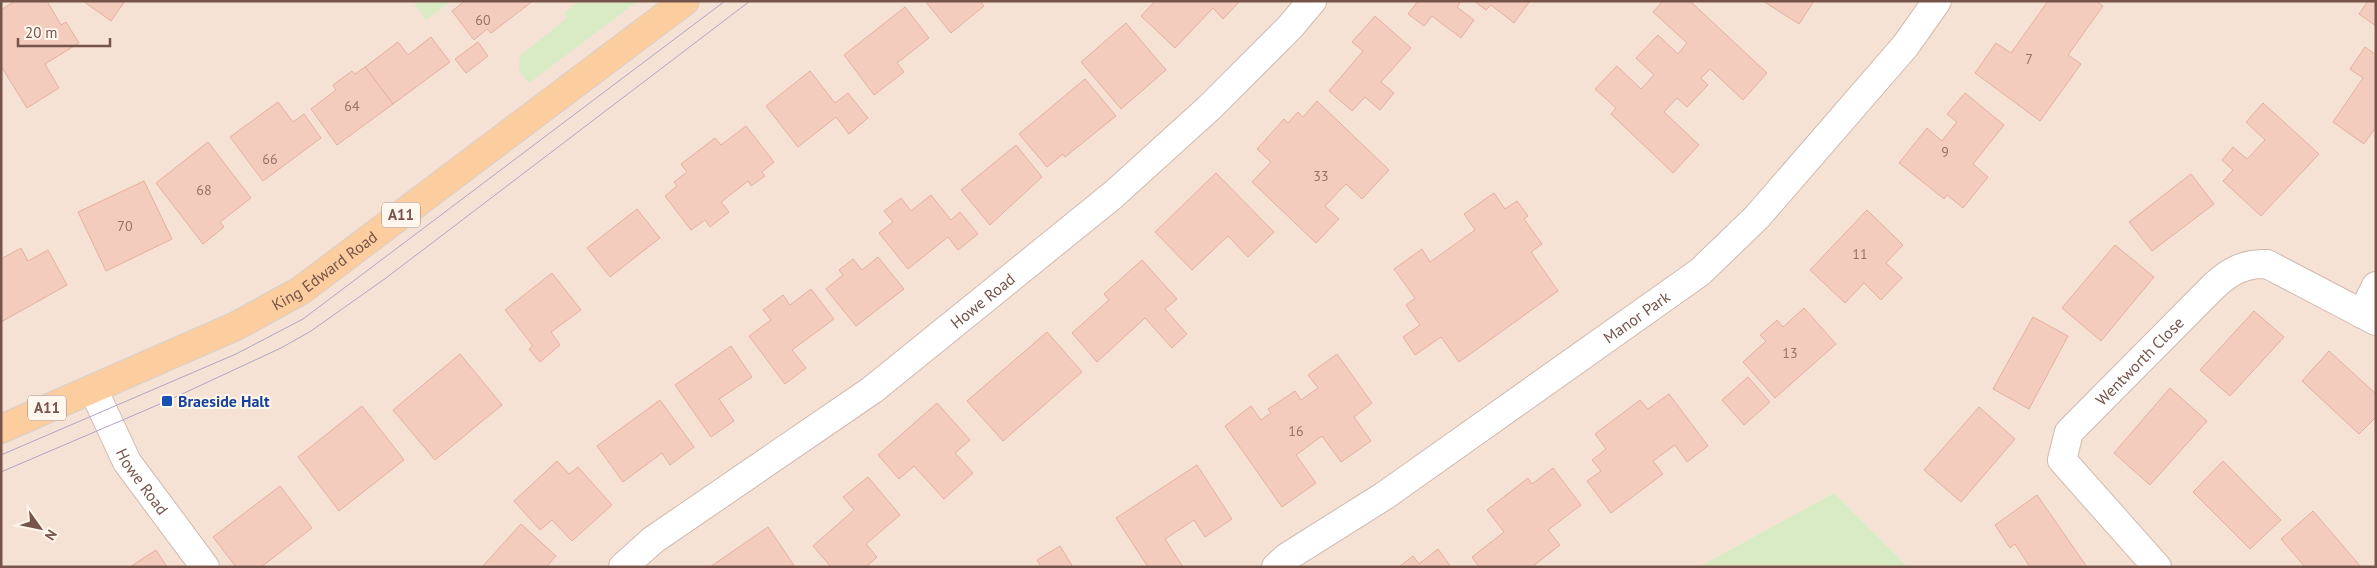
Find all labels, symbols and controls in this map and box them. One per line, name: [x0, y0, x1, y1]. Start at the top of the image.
house number: 60: [475, 11, 491, 29]
scale bar: [18, 15, 110, 47]
text: 20 m: [25, 23, 58, 42]
house number: 7: [2025, 50, 2033, 68]
house number: 64: [344, 97, 360, 115]
house number: 9: [1941, 143, 1949, 161]
house number: 66: [262, 150, 278, 168]
house number: 33: [1313, 167, 1329, 185]
house number: 68: [196, 181, 212, 199]
road number: A11: [382, 202, 420, 228]
house number: 70: [117, 217, 133, 235]
street label: King Edward Road: [268, 227, 381, 315]
house number: 11: [1852, 245, 1868, 263]
street label: Howe Road: [946, 269, 1019, 333]
street label: Manor Park: [1599, 286, 1674, 347]
street label: Wentworth Close: [2091, 313, 2188, 409]
house number: 13: [1782, 344, 1798, 362]
place label: Braeside Halt: [178, 391, 270, 411]
marker: Braeside Halt: [160, 394, 174, 408]
road number: A11: [28, 396, 66, 420]
house number: 16: [1288, 422, 1304, 440]
street label: Howe Road: [112, 445, 173, 519]
north arrow: [15, 503, 65, 553]
text: N: [41, 526, 61, 544]

